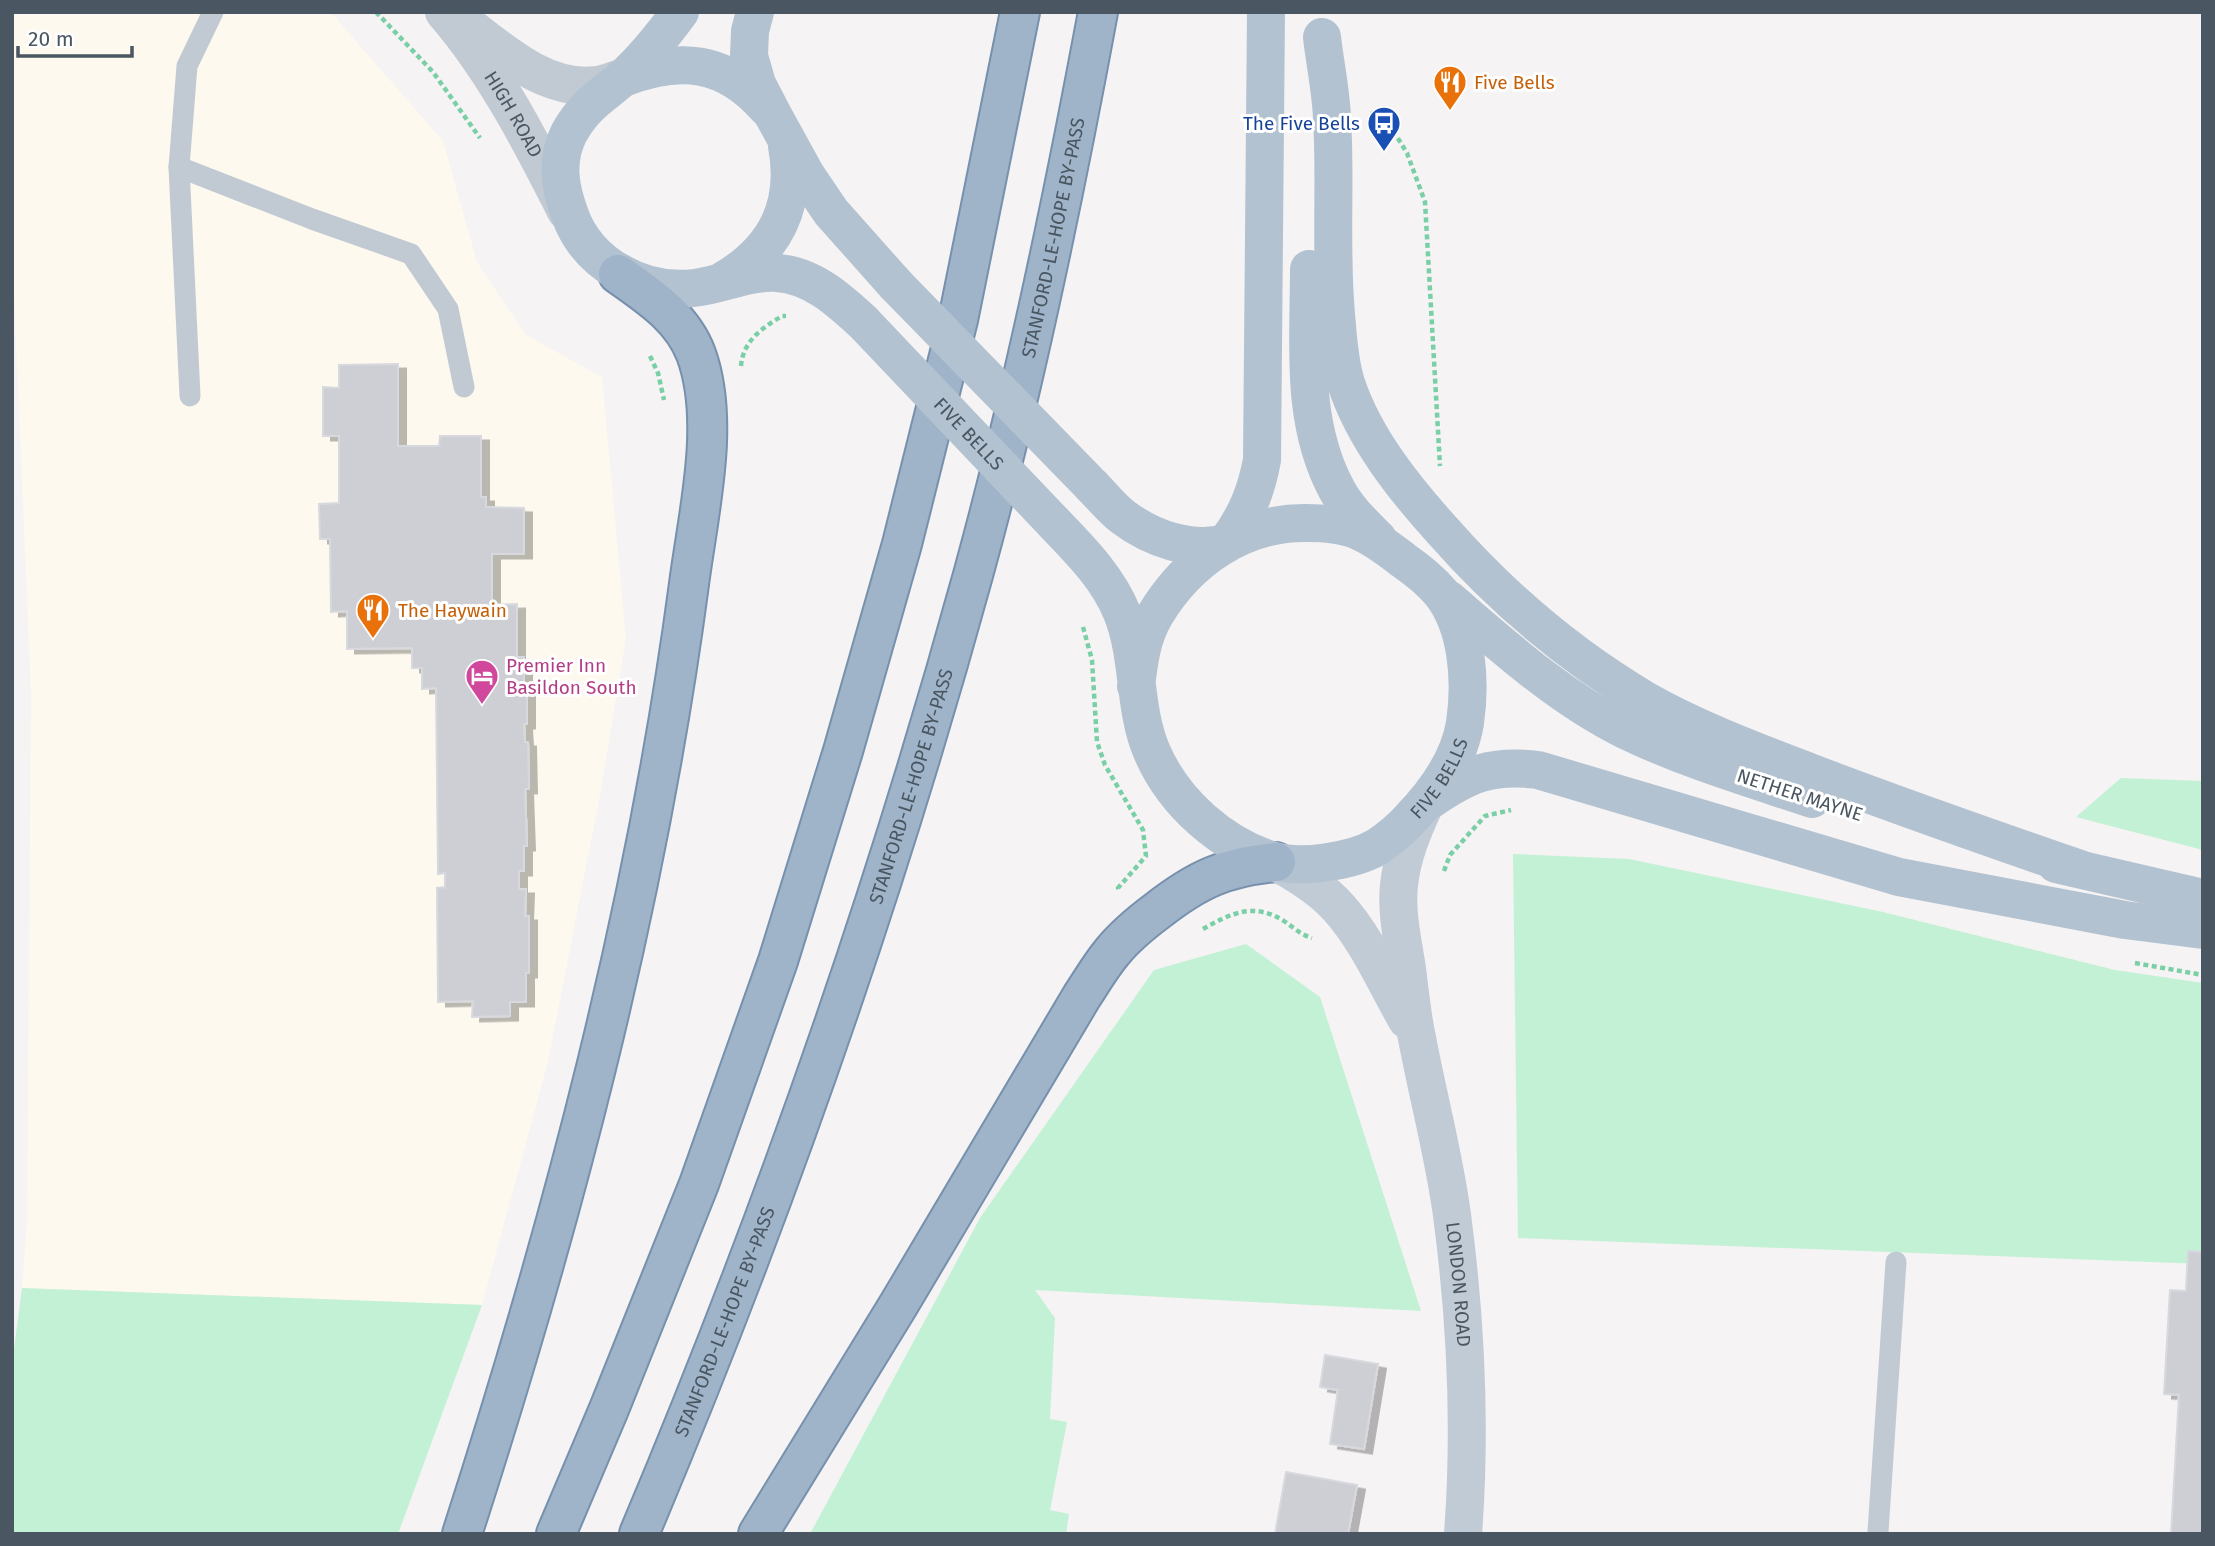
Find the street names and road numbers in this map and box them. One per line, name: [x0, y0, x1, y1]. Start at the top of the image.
street label: HIGH ROAD: [480, 67, 548, 161]
street label: STANFORD-LE-HOPE BY-PASS: [1016, 115, 1089, 360]
street label: FIVE BELLS: [929, 393, 1009, 475]
street label: STANFORD-LE-HOPE BY-PASS: [864, 666, 958, 907]
street label: FIVE BELLS: [1405, 735, 1472, 823]
street label: NETHER MAYNE: [1734, 764, 1866, 826]
street label: STANFORD-LE-HOPE BY-PASS: [669, 1203, 779, 1440]
street label: LONDON ROAD: [1441, 1220, 1476, 1348]

